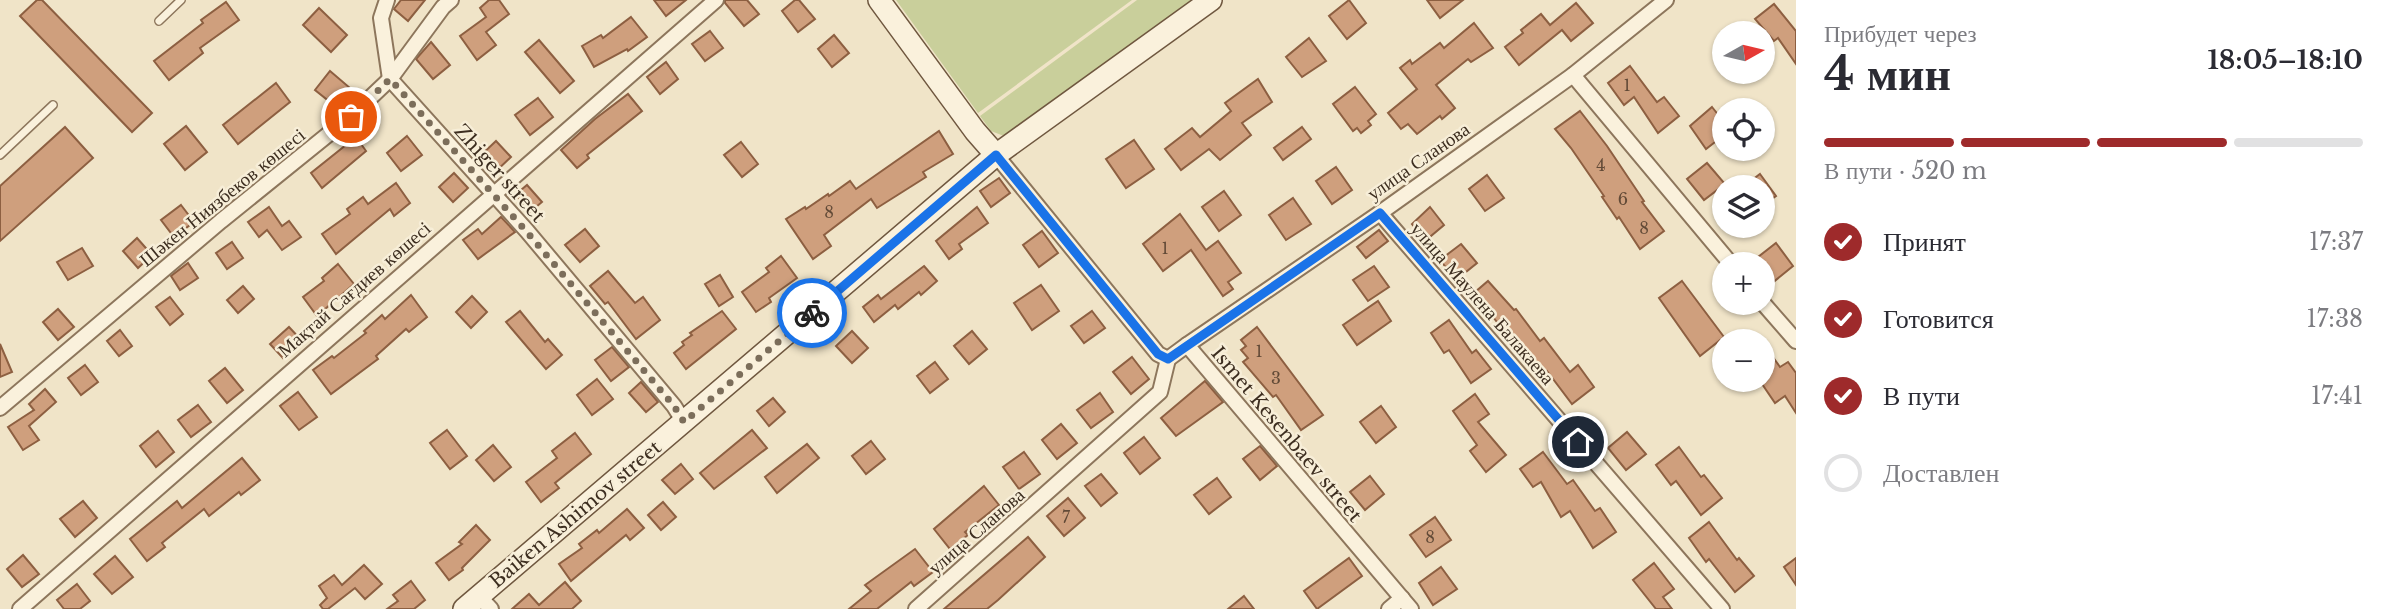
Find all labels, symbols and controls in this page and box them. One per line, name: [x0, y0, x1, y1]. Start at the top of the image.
text: Прибудет через: [1824, 20, 1977, 48]
north arrow: [1712, 21, 1774, 84]
map controls: [1712, 21, 1775, 392]
text: 18:05–18:10: [2207, 44, 2363, 76]
text: 4 мин: [1824, 45, 1951, 102]
house number: 1: [1623, 75, 1631, 95]
pin: [321, 87, 381, 147]
icon: bag: [332, 98, 370, 136]
button: locate: [1712, 98, 1775, 161]
street label: улица Сланова: [1363, 117, 1474, 205]
street label: Zhiger street: [450, 120, 550, 228]
street label: Шәкен Ниязбеков көшесі: [135, 123, 310, 271]
house number: 4: [1596, 155, 1606, 175]
text: В пути · 520 m: [1824, 157, 1987, 185]
button: layers: [1712, 175, 1775, 238]
house number: 6: [1618, 189, 1628, 209]
house number: 8: [824, 202, 834, 222]
street label: Мақтай Сағдиев көшесі: [273, 217, 435, 362]
street label: улица Маулена Балакаева: [1406, 217, 1560, 390]
house number: 8: [1639, 218, 1649, 238]
icon: check: [1824, 223, 1862, 261]
text: Принят: [1883, 226, 1966, 258]
text: 17:37: [2309, 228, 2363, 256]
house number: 1: [1161, 238, 1169, 258]
button: +: [1712, 252, 1775, 315]
courier: [777, 278, 847, 348]
icon: bike: [793, 294, 831, 332]
icon: check: [1824, 300, 1862, 338]
text: Готовится: [1883, 303, 1994, 335]
text: 17:38: [2307, 305, 2363, 333]
button: −: [1712, 329, 1775, 392]
house number: 1: [1255, 341, 1263, 361]
street label: Ismet Kesenbaev street: [1206, 342, 1367, 527]
house number: 3: [1271, 368, 1281, 388]
icon: check: [1824, 377, 1862, 415]
text: В пути: [1883, 380, 1960, 412]
text: 17:41: [2311, 382, 2363, 410]
pin: [1548, 412, 1608, 472]
icon: home: [1559, 423, 1597, 461]
street label: Baiken Ashimov street: [485, 435, 666, 593]
text: Доставлен: [1883, 457, 2000, 489]
street label: улица Сланова: [924, 483, 1029, 579]
house number: 7: [1062, 507, 1071, 527]
house number: 8: [1425, 527, 1435, 547]

